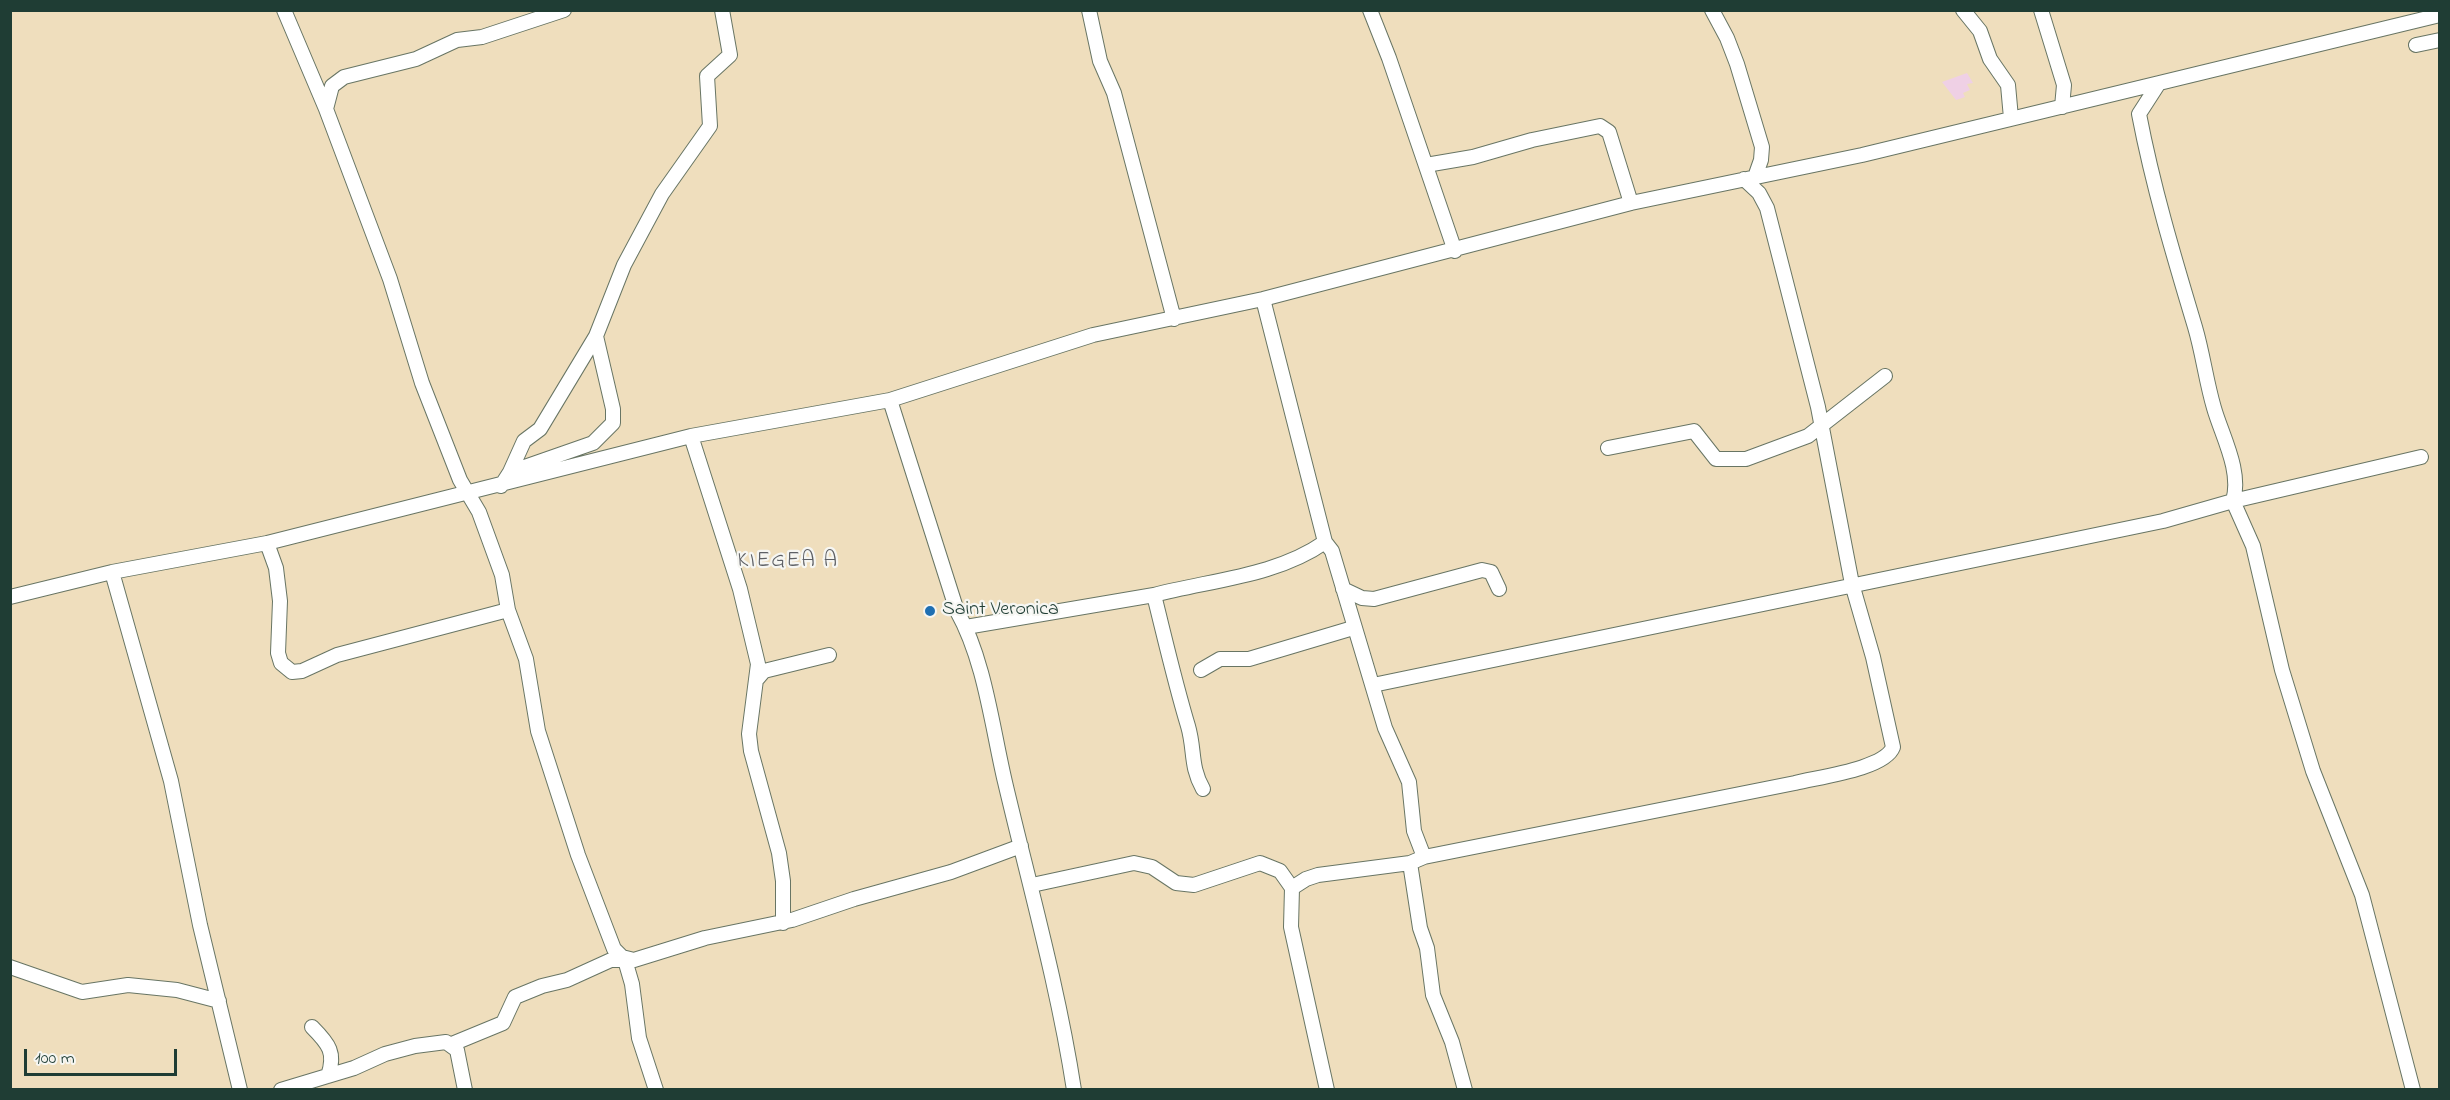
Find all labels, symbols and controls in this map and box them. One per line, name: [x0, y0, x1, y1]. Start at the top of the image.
district label: KIEGEA A: [738, 549, 838, 575]
place label: Saint Veronica: [942, 599, 1059, 623]
marker: Saint Veronica: [923, 604, 937, 618]
scale bar: [27, 1037, 180, 1075]
text: 100 m: [35, 1046, 75, 1072]

